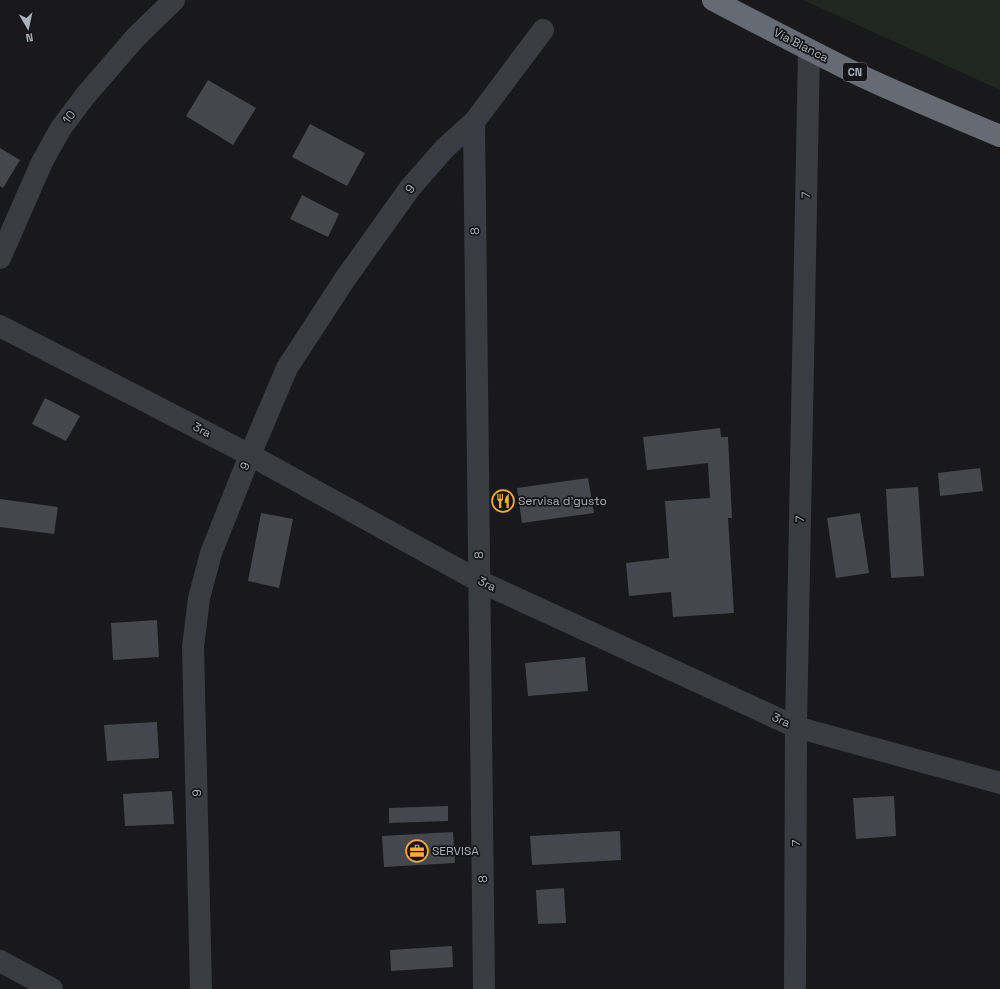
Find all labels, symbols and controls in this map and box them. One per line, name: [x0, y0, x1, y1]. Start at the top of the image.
north arrow: [8, 8, 48, 48]
street label: Vía Blanca: [771, 24, 831, 66]
text: N: [25, 30, 34, 45]
road number: CN: [843, 63, 867, 81]
street label: 10: [59, 107, 79, 127]
street label: 9: [401, 181, 419, 197]
street label: 7: [798, 191, 814, 199]
street label: 8: [467, 227, 483, 235]
street label: 3ra: [190, 419, 214, 441]
street label: 9: [236, 460, 254, 472]
restaurant icon: Servisa d'gusto: [490, 488, 516, 514]
place label: Servisa d'gusto: [518, 493, 607, 509]
street label: 7: [792, 515, 808, 523]
street label: 8: [471, 551, 487, 559]
street label: 3ra: [475, 573, 499, 595]
street label: 3ra: [769, 709, 793, 731]
street label: 9: [189, 789, 205, 797]
office icon: SERVISA: [404, 838, 430, 864]
street label: 7: [788, 839, 804, 846]
place label: SERVISA: [432, 843, 479, 859]
street label: 8: [475, 875, 491, 883]

